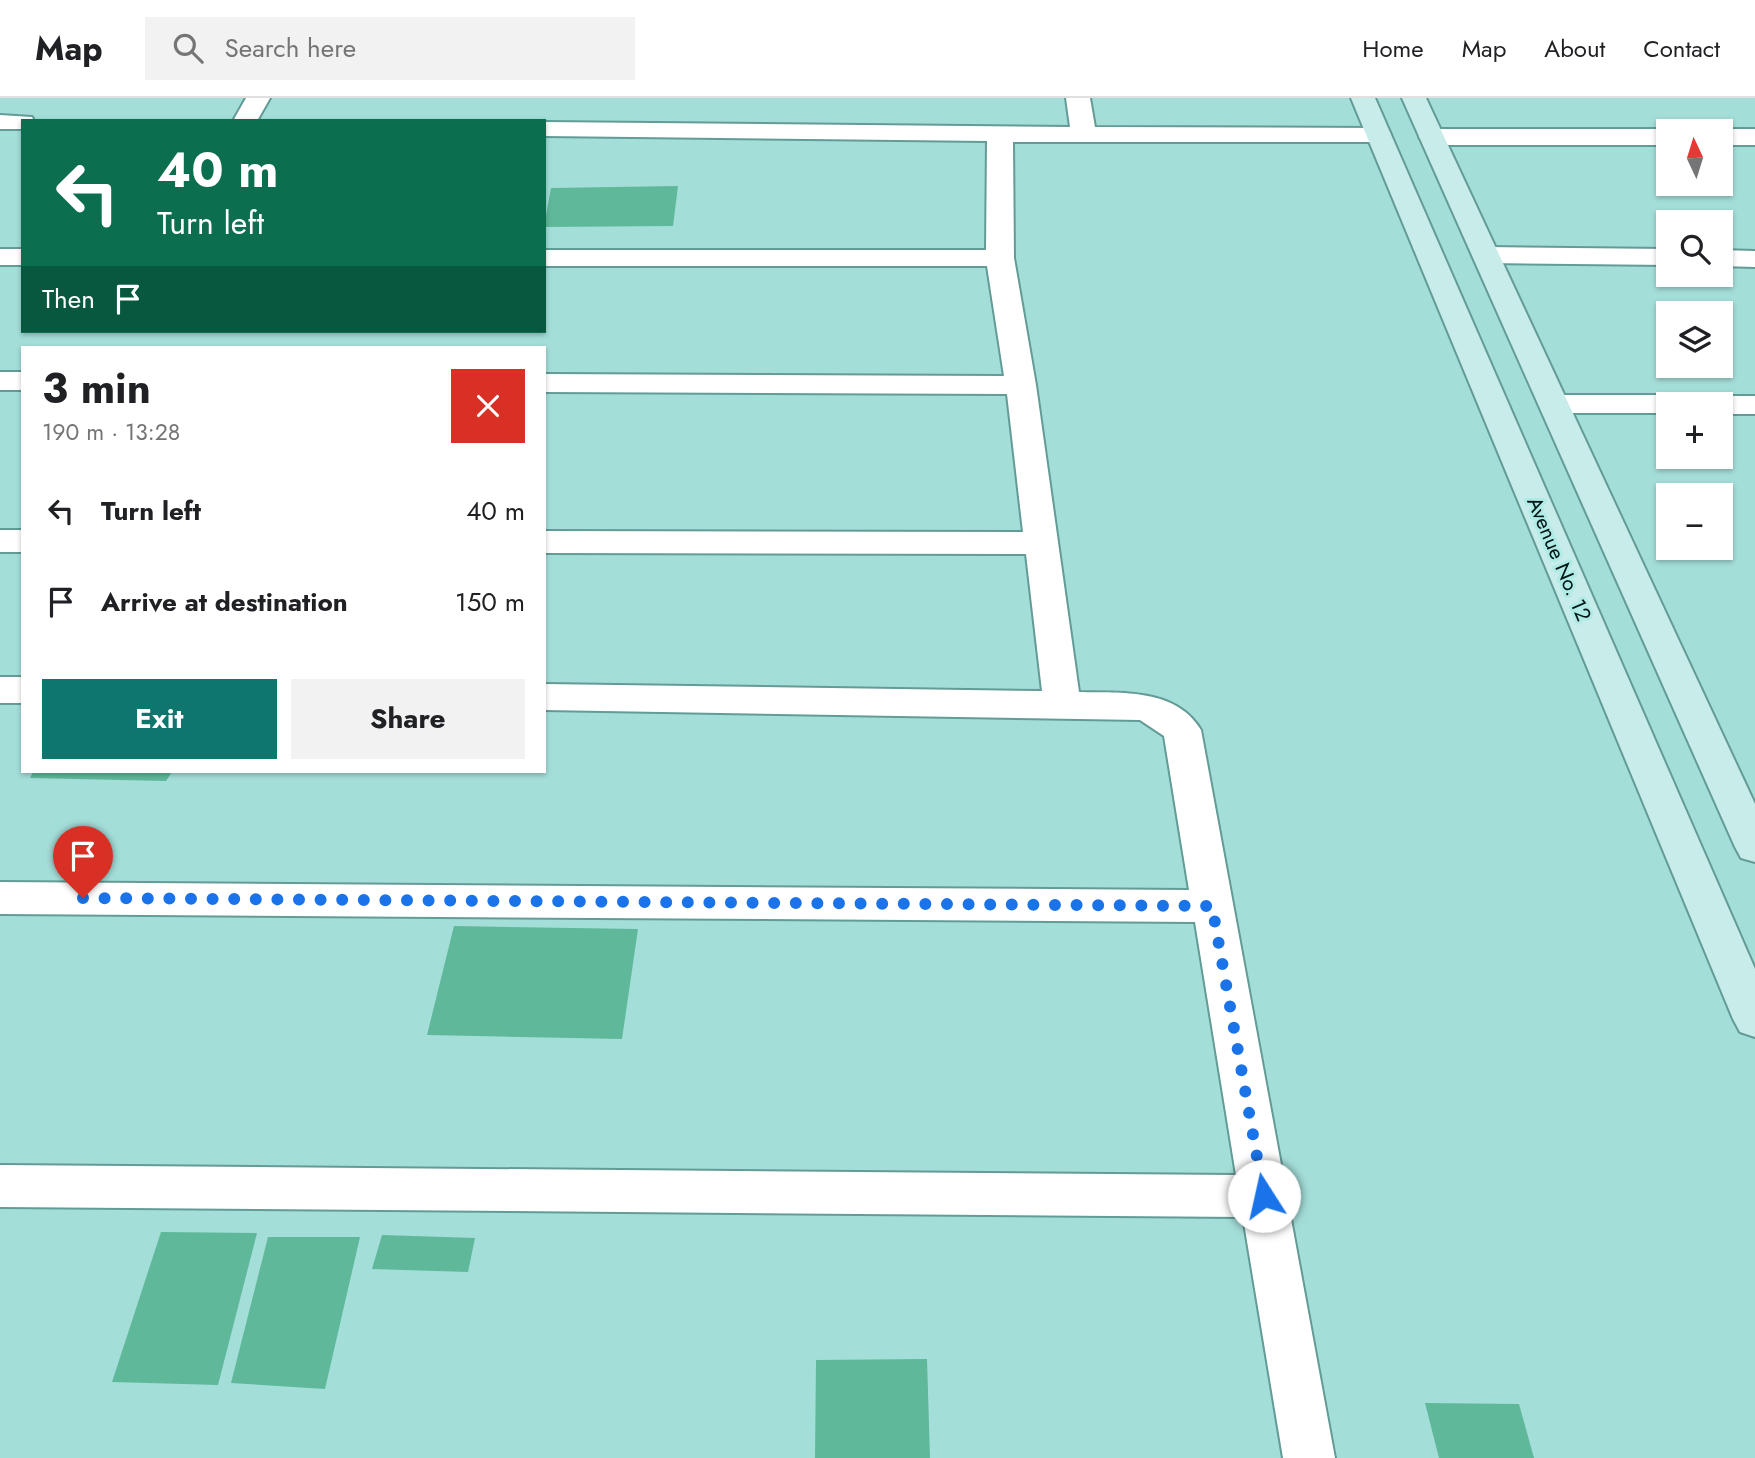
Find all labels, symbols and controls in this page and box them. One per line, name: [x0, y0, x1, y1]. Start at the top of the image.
search box: [145, 17, 635, 80]
text: Map: [35, 25, 103, 72]
icon: search: [169, 29, 207, 67]
text: Search here: [225, 29, 356, 67]
text: Home: [1362, 31, 1424, 66]
text: Map: [1462, 31, 1506, 66]
text: About: [1544, 31, 1605, 66]
text: Contact: [1643, 31, 1720, 66]
north arrow: [1656, 119, 1732, 196]
map controls: [1656, 119, 1733, 560]
text: 40 m: [157, 135, 279, 205]
icon: left: [42, 147, 133, 238]
text: Turn left: [157, 200, 264, 246]
button: search: [1656, 210, 1733, 287]
text: Then: [42, 280, 95, 318]
icon: arrive: [109, 280, 147, 318]
button: layers: [1656, 301, 1733, 378]
text: 3 min: [42, 358, 151, 419]
button: close: [451, 369, 525, 443]
button: +: [1656, 392, 1733, 469]
text: 190 m · 13:28: [42, 415, 180, 449]
button: −: [1656, 483, 1733, 560]
icon: left: [42, 492, 80, 530]
text: Turn left: [101, 492, 201, 530]
text: 40 m: [466, 492, 525, 530]
street label: Avenue No. 12: [1519, 492, 1599, 626]
icon: arrive: [42, 583, 80, 621]
text: Arrive at destination: [101, 583, 348, 621]
text: 150 m: [455, 583, 525, 621]
button: Exit: [42, 679, 277, 759]
button: Share: [291, 679, 525, 759]
pin: [53, 826, 113, 898]
icon: arrive: [64, 837, 102, 875]
position arrow: [1227, 1159, 1301, 1233]

